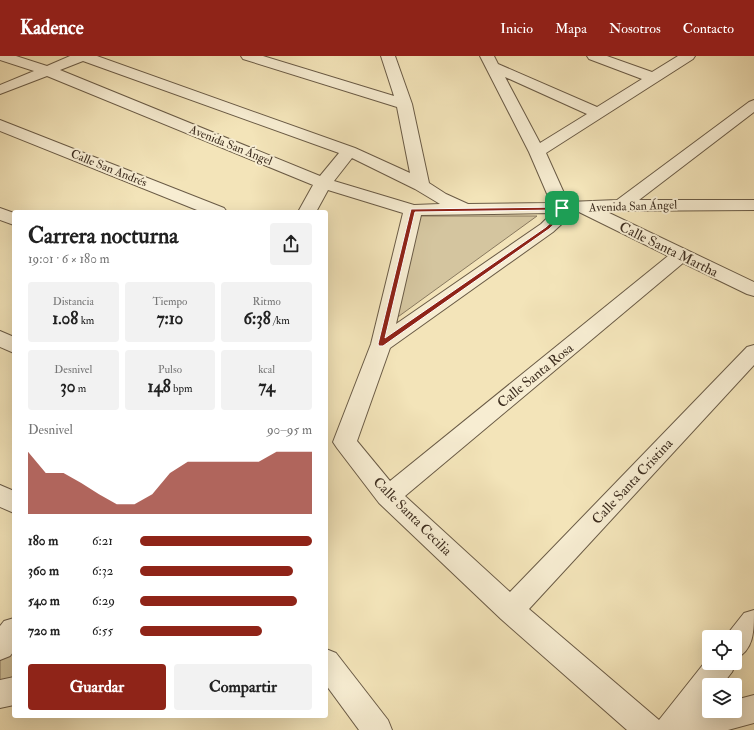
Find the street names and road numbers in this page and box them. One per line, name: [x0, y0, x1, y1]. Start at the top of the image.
street label: Avenida San Ángel: [186, 122, 275, 169]
street label: Calle San Andrés: [69, 146, 149, 191]
street label: Avenida San Ángel: [588, 197, 677, 216]
street label: Calle Santa Martha: [617, 218, 721, 281]
street label: Calle Santa Rosa: [494, 339, 577, 411]
street label: Calle Santa Cristina: [588, 435, 677, 528]
street label: Calle Santa Cecilia: [370, 473, 456, 559]

